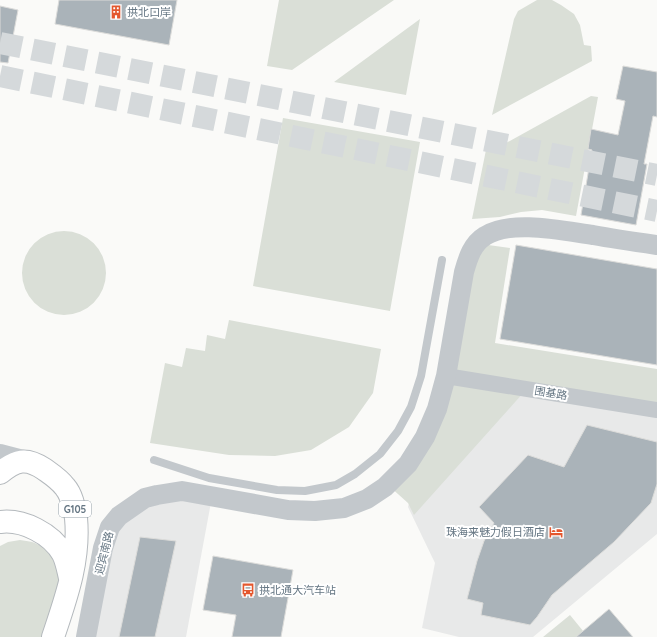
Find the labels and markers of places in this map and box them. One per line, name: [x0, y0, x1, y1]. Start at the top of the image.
building icon: 拱北口岸: [108, 4, 124, 20]
place label: 拱北口岸: [127, 5, 171, 19]
hotel icon: 珠海来魅力假日酒店: [548, 524, 564, 540]
place label: 珠海来魅力假日酒店: [446, 525, 545, 539]
bus stop icon: 拱北通大汽车站: [240, 582, 256, 598]
place label: 拱北通大汽车站: [259, 583, 336, 597]

